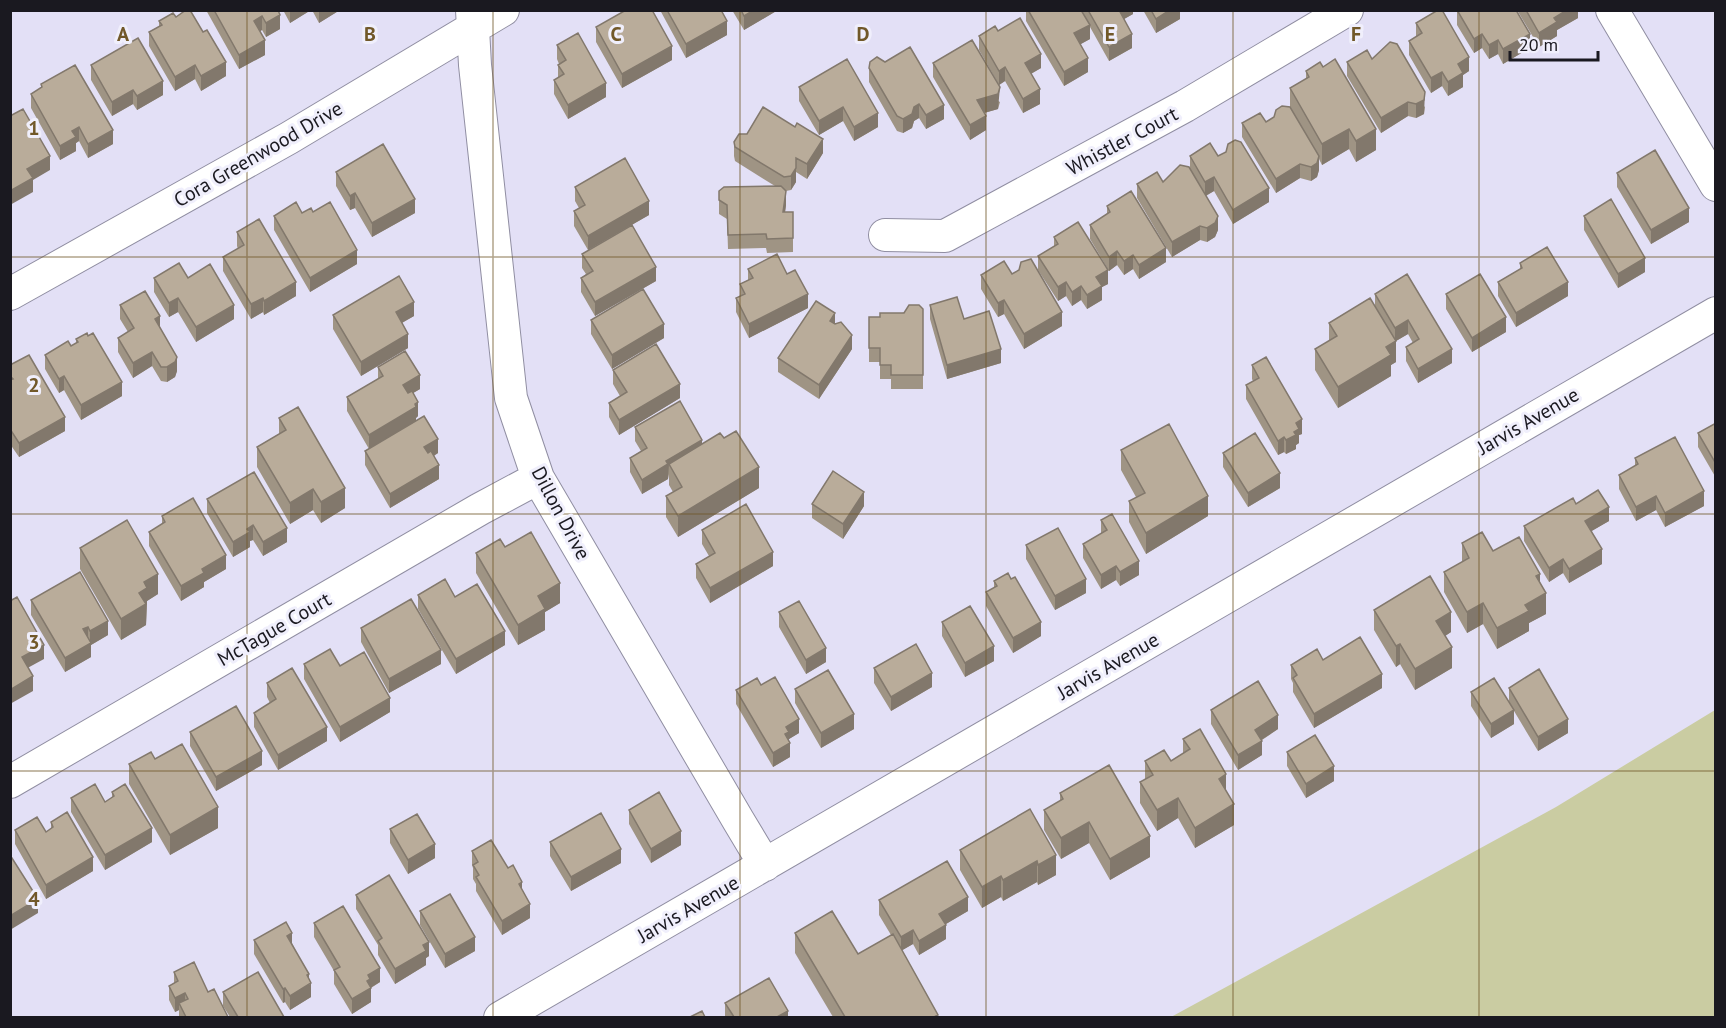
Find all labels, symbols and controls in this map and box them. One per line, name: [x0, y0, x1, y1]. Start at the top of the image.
text: A: [117, 21, 130, 47]
text: B: [364, 21, 376, 47]
text: C: [610, 21, 622, 47]
text: D: [857, 21, 870, 47]
text: E: [1105, 21, 1115, 47]
text: F: [1351, 21, 1361, 47]
scale bar: [1510, 24, 1598, 62]
text: 20 m: [1519, 33, 1558, 56]
street label: Cora Greenwood Drive: [169, 95, 347, 213]
street label: Whistler Court: [1062, 101, 1182, 181]
text: 1: [28, 115, 40, 141]
text: 2: [28, 372, 40, 398]
street label: Jarvis Avenue: [1472, 381, 1583, 461]
street label: Dillon Drive: [526, 462, 596, 564]
street label: McTague Court: [212, 586, 336, 672]
street label: Jarvis Avenue: [1052, 626, 1163, 706]
text: 3: [28, 629, 40, 655]
street label: Jarvis Avenue: [632, 869, 743, 949]
text: 4: [28, 886, 40, 912]

